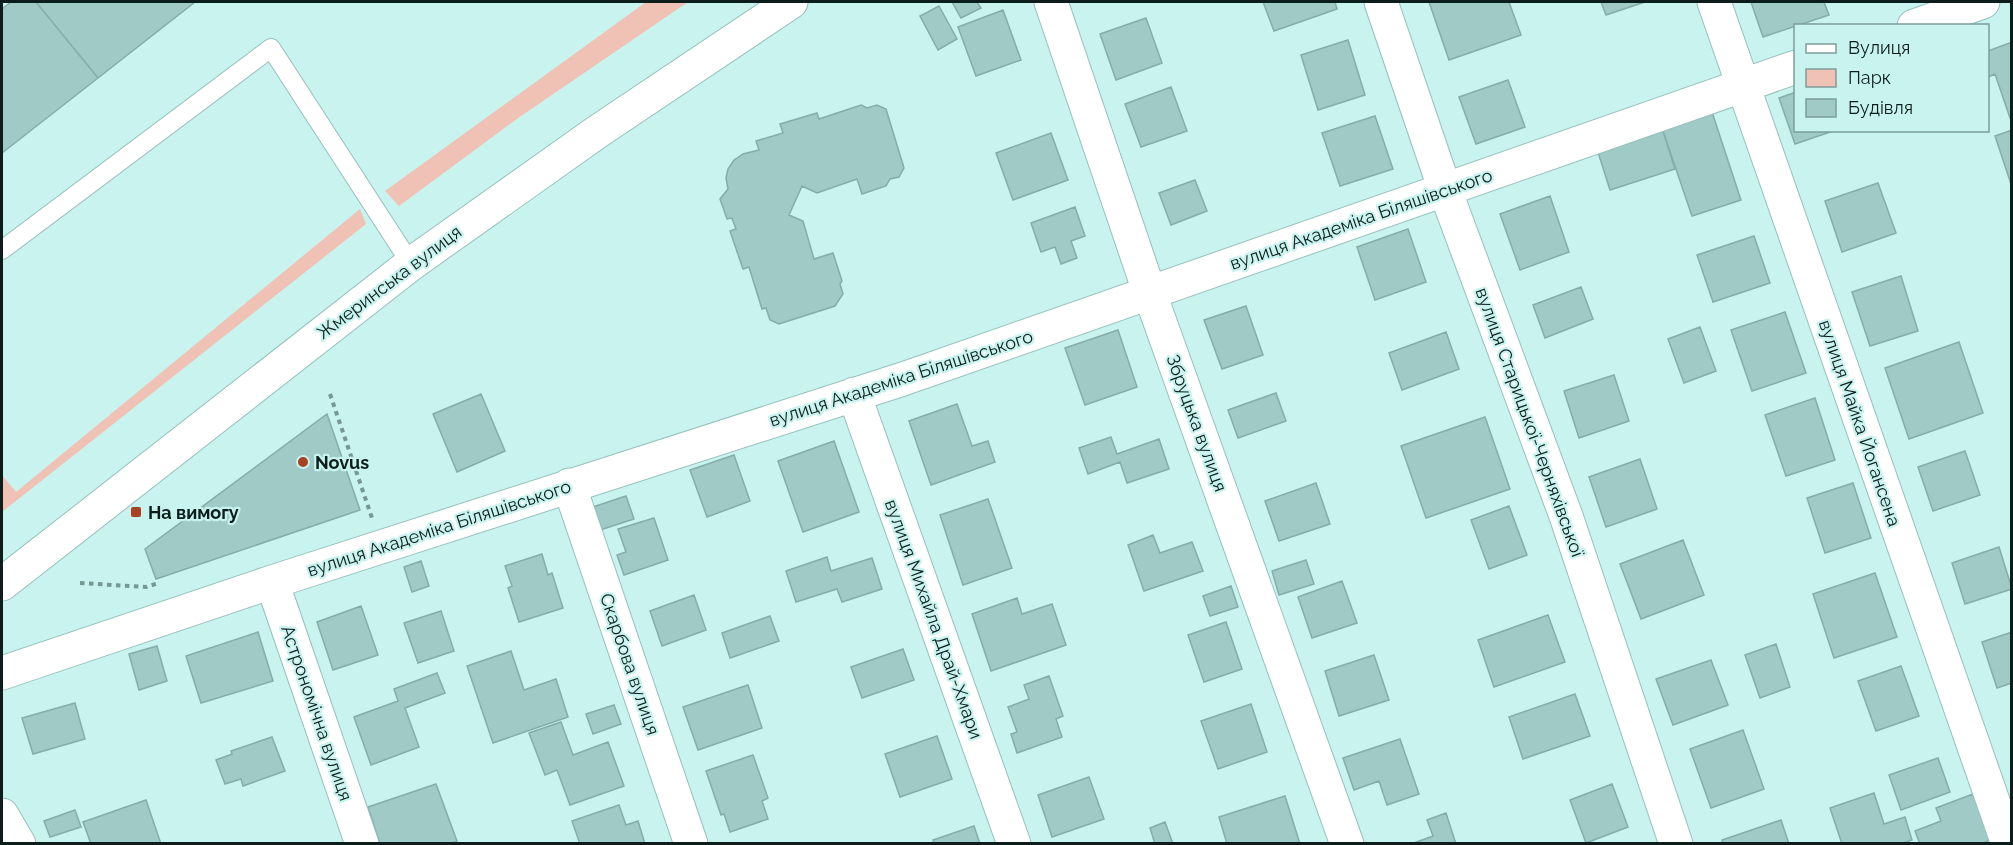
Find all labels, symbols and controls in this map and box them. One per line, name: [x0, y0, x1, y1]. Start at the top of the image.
legend: [1794, 24, 1989, 132]
text: Вулиця: [1848, 37, 1910, 58]
text: Парк: [1848, 67, 1891, 88]
text: Будівля: [1848, 97, 1913, 118]
street label: вулиця Академіка Біляшівського: [1227, 164, 1495, 274]
street label: Жмеринська вулиця: [313, 221, 465, 343]
street label: вулиця Старицької-Черняхівської: [1471, 285, 1589, 559]
street label: вулиця Майка Йогансена: [1815, 317, 1905, 529]
street label: вулиця Академіка Біляшівського: [766, 325, 1036, 431]
street label: Збруцька вулиця: [1162, 352, 1232, 494]
place label: Novus: [315, 452, 369, 473]
marker: Novus: [296, 455, 310, 469]
street label: вулиця Академіка Біляшівського: [304, 475, 574, 581]
street label: вулиця Михайла Драй-Хмари: [881, 496, 987, 742]
place label: На вимогу: [148, 502, 239, 523]
marker: На вимогу: [129, 505, 143, 519]
street label: Скарбова вулиця: [596, 590, 664, 738]
street label: Астрономічна вулиця: [277, 623, 357, 803]

